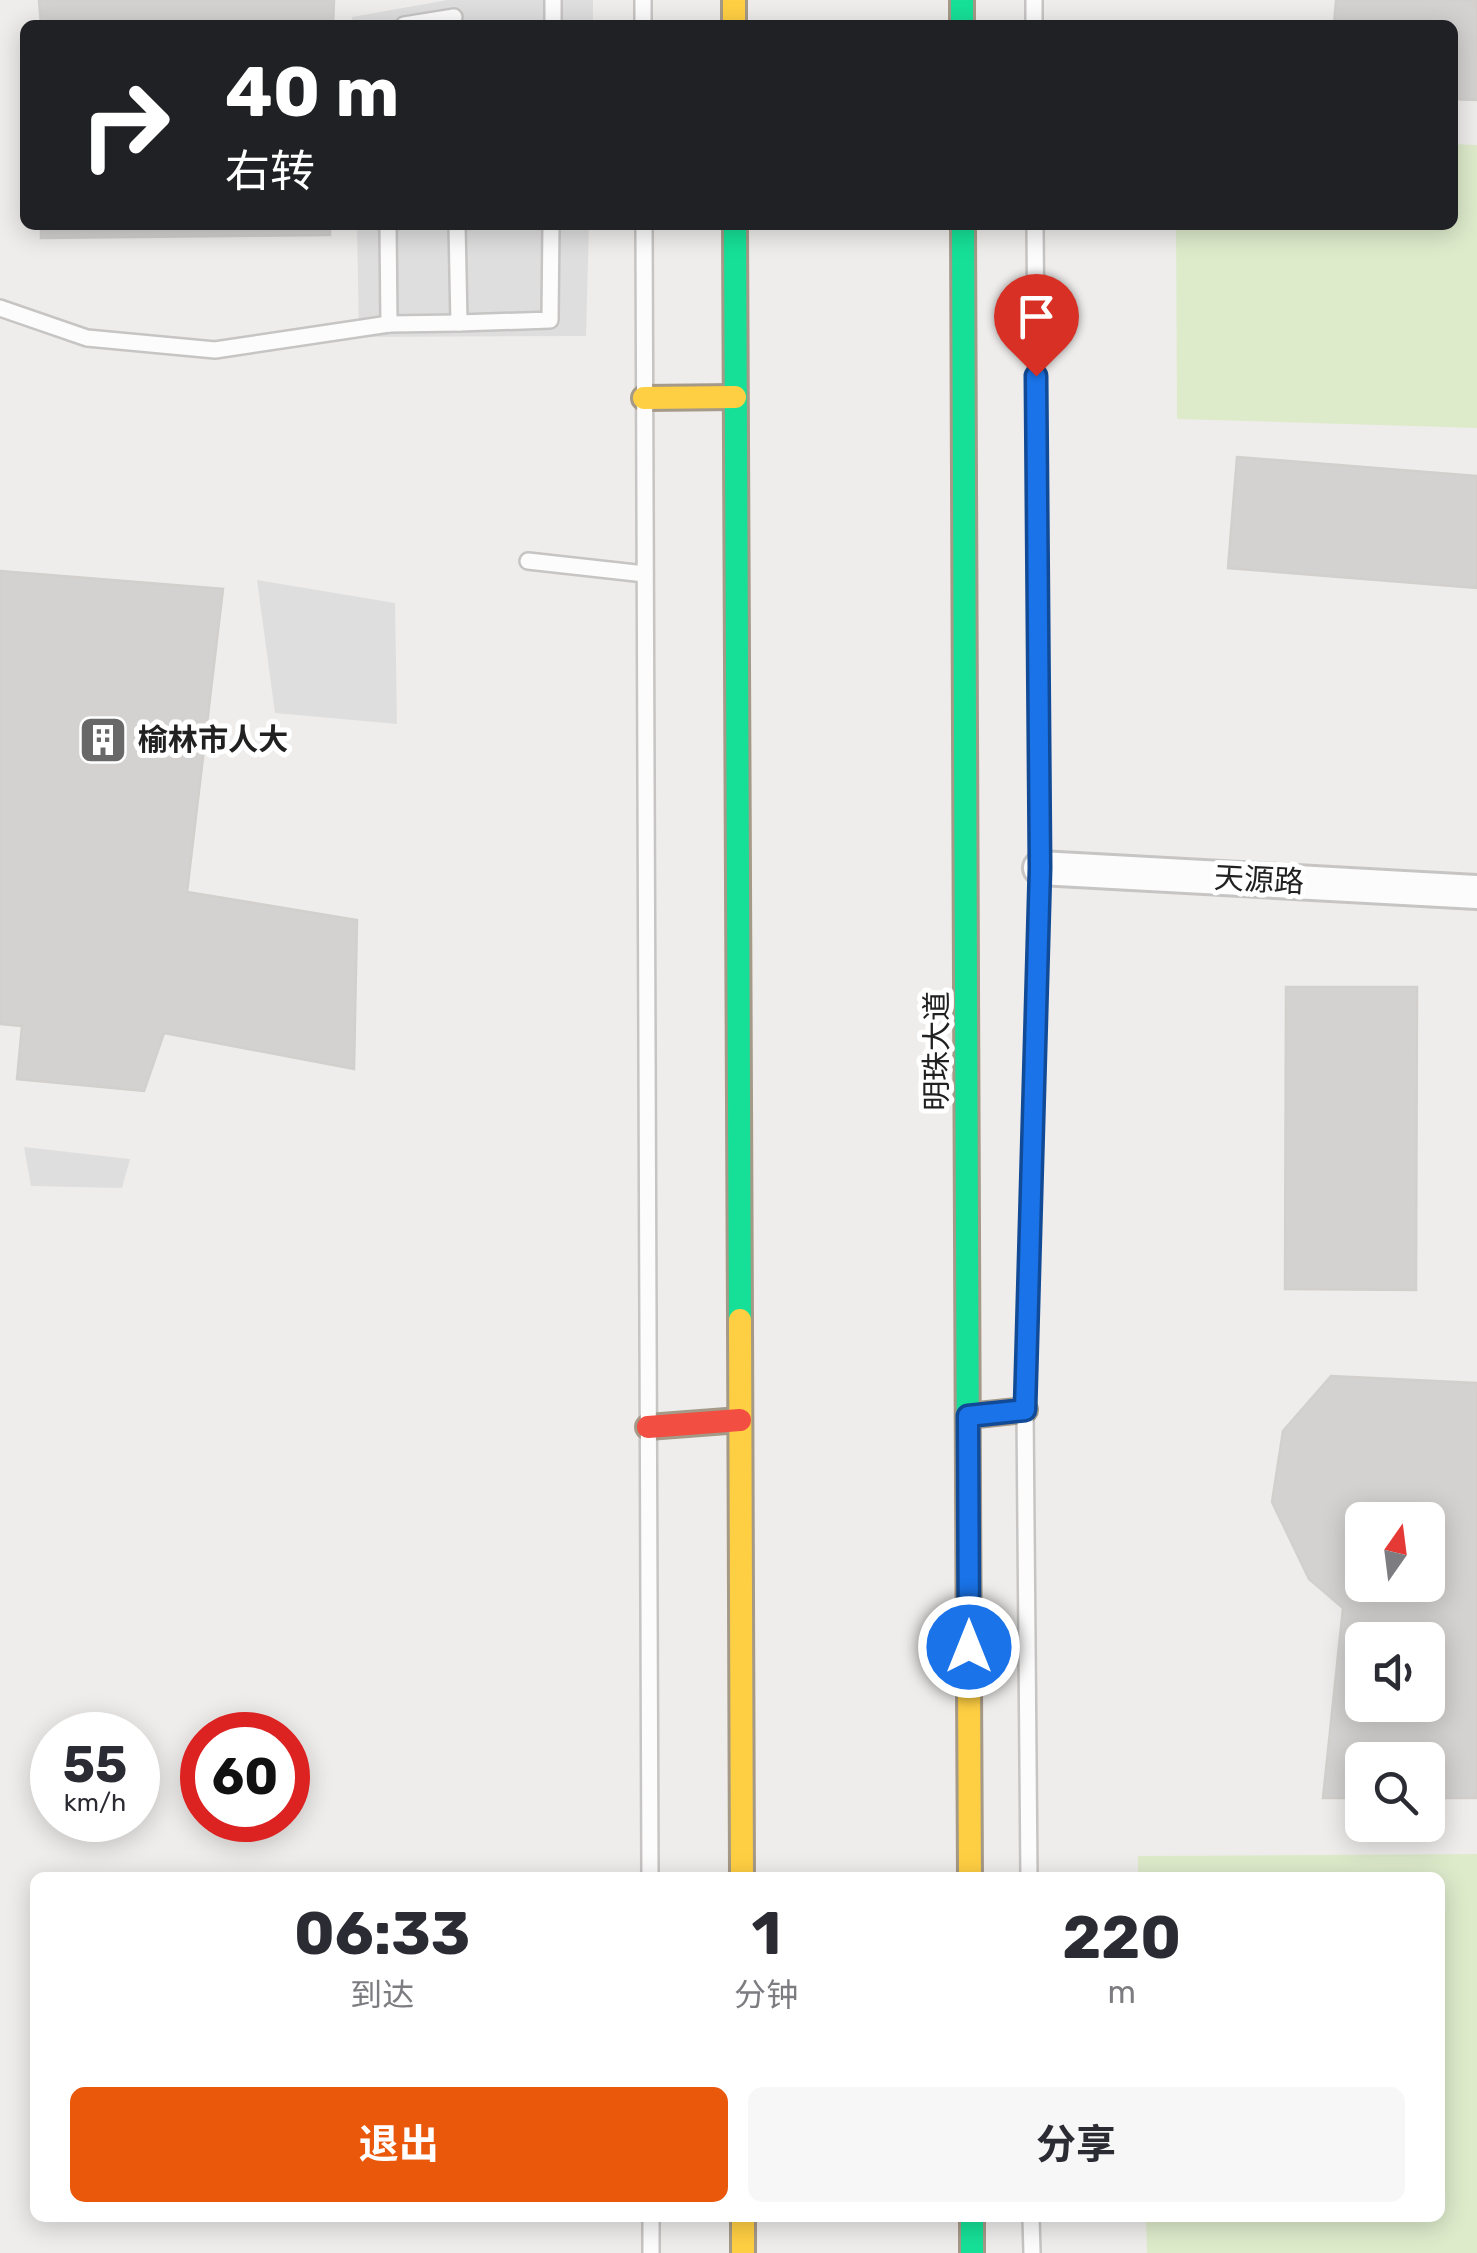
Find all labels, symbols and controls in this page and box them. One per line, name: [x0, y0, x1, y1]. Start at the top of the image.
text: 40 m: [225, 51, 399, 134]
icon: right: [60, 60, 190, 190]
text: 右转: [225, 145, 315, 198]
pin: [994, 274, 1079, 377]
icon: arrive: [1009, 289, 1064, 344]
building icon: 榆林市人大: [77, 714, 129, 766]
place label: 榆林市人大: [138, 722, 288, 758]
street label: 天源路: [1213, 860, 1305, 900]
street label: 明珠大道: [919, 991, 955, 1111]
north arrow: [1345, 1502, 1445, 1602]
map controls: [1345, 1502, 1445, 1842]
position arrow: [917, 1595, 1021, 1699]
button: sound: [1345, 1622, 1445, 1722]
speed limit sign: 60: [180, 1712, 310, 1842]
text: 55: [63, 1735, 127, 1795]
button: search: [1345, 1742, 1445, 1842]
text: km/h: [64, 1788, 126, 1817]
text: 06:33: [294, 1898, 470, 1969]
text: 1: [751, 1898, 781, 1969]
text: 220: [1062, 1902, 1181, 1973]
text: m: [1107, 1973, 1136, 2011]
text: 到达: [350, 1976, 414, 2014]
text: 分钟: [734, 1976, 798, 2014]
button: 退出: [70, 2087, 728, 2202]
button: 分享: [748, 2087, 1405, 2202]

